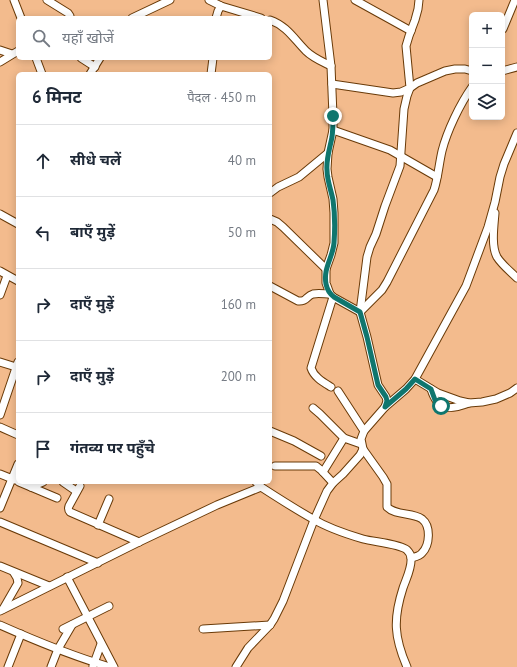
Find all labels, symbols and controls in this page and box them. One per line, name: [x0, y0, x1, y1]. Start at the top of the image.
map controls: [469, 12, 505, 120]
button: +: [469, 12, 505, 48]
search box: [16, 16, 272, 60]
icon: search: [30, 27, 52, 49]
text: यहाँ खोजें: [62, 28, 114, 47]
button: −: [469, 48, 505, 84]
button: layers: [469, 84, 505, 120]
text: 6 मिनट: [32, 86, 82, 108]
text: पैदल · 450 m: [187, 89, 256, 106]
route end: [324, 107, 342, 125]
icon: ahead: [32, 150, 54, 172]
text: सीधे चलें: [70, 150, 121, 169]
text: 40 m: [228, 152, 256, 169]
icon: left: [32, 222, 54, 244]
text: बाएँ मुड़ें: [70, 222, 115, 241]
text: 50 m: [228, 224, 256, 241]
icon: right: [32, 294, 54, 316]
text: दाएँ मुड़ें: [70, 294, 114, 313]
text: 160 m: [221, 296, 256, 313]
icon: right: [32, 366, 54, 388]
text: दाएँ मुड़ें: [70, 366, 114, 385]
text: 200 m: [221, 368, 256, 385]
route start: [432, 397, 450, 415]
icon: arrive: [32, 438, 54, 460]
text: गंतव्य पर पहुँचे: [70, 438, 155, 457]

